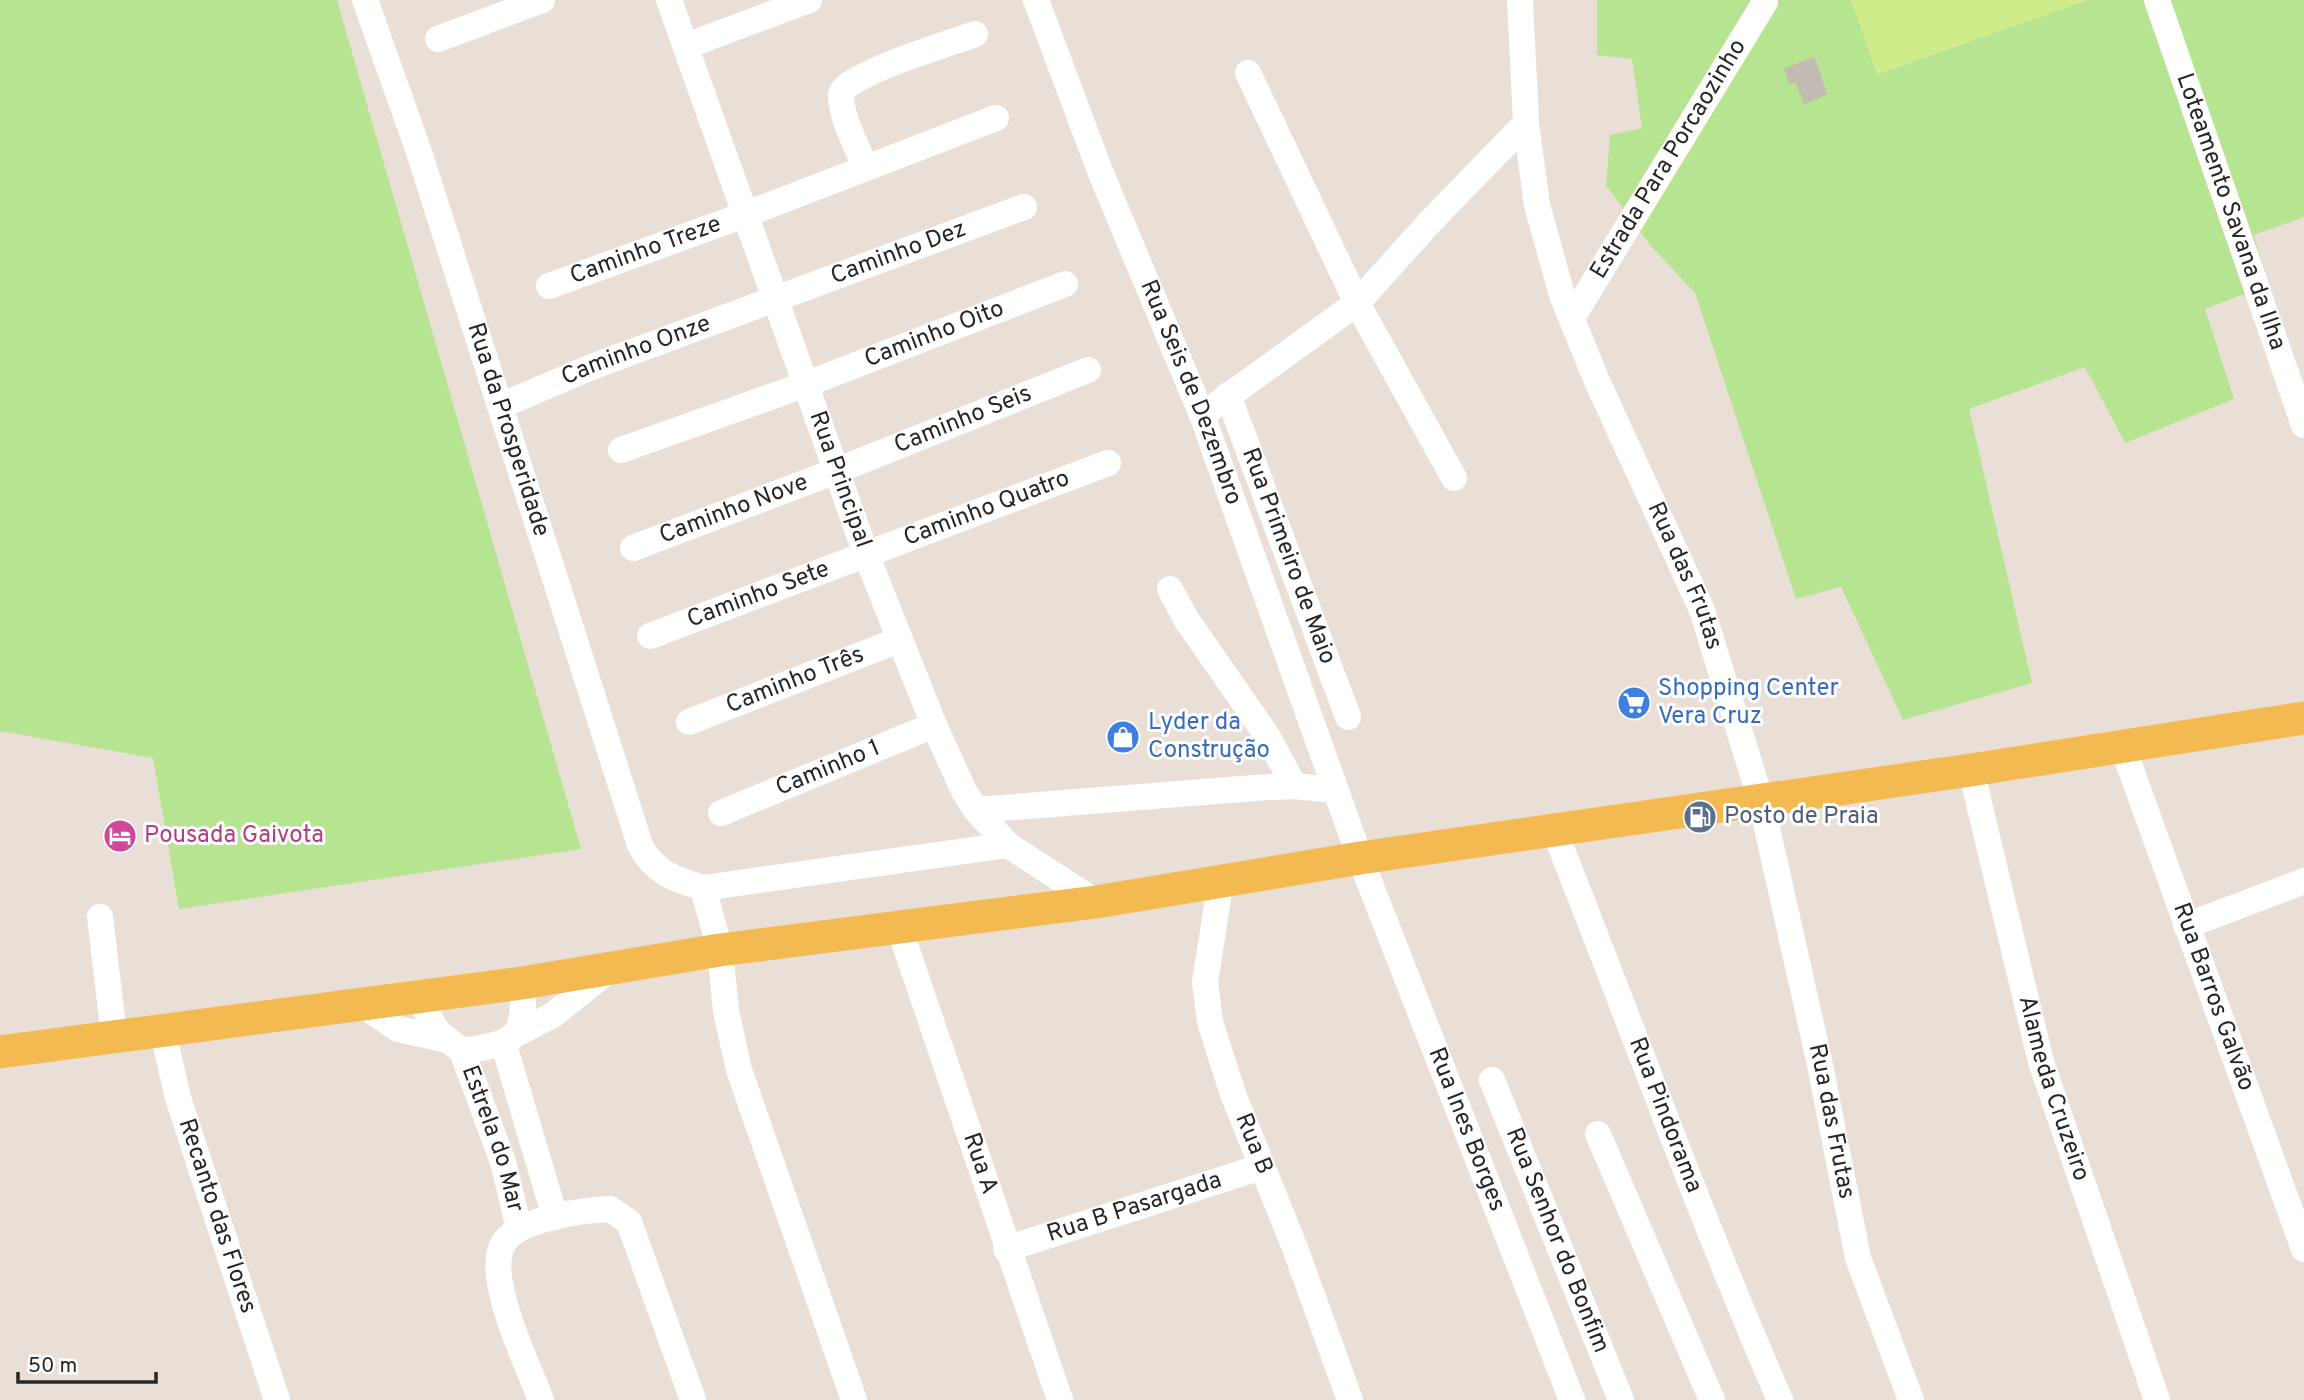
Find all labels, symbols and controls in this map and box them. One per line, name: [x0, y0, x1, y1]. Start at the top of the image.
street label: Estrada Para Porcaozinho: [1584, 34, 1754, 285]
street label: Loteamento Savana da Ilha: [2169, 69, 2292, 354]
street label: Caminho Treze: [566, 210, 725, 292]
street label: Caminho Dez: [827, 215, 971, 292]
street label: Rua Seis de Dezembro: [1132, 276, 1248, 509]
street label: Caminho Oito: [860, 294, 1008, 375]
street label: Caminho Onze: [557, 309, 715, 393]
street label: Rua da Prosperidade: [459, 319, 556, 541]
street label: Caminho Seis: [890, 379, 1036, 461]
street label: Rua Principal: [801, 407, 878, 552]
street label: Rua Primeiro de Maio: [1234, 444, 1342, 668]
street label: Caminho Quatro: [900, 464, 1074, 554]
street label: Caminho Nove: [655, 468, 813, 552]
street label: Rua das Frutas: [1640, 497, 1728, 653]
street label: Caminho Sete: [683, 555, 834, 636]
street label: Caminho Três: [722, 640, 869, 721]
place label: Shopping Center Vera Cruz: [1658, 674, 1839, 732]
supermarket icon: Shopping Center Vera Cruz: [1615, 684, 1653, 722]
place label: Lyder da Construção: [1148, 708, 1270, 766]
shop icon: Lyder da Construção: [1104, 718, 1142, 756]
street label: Caminho 1: [772, 734, 885, 804]
fuel station icon: Posto de Praia: [1681, 798, 1719, 836]
place label: Posto de Praia: [1724, 802, 1879, 832]
hotel icon: Pousada Gaivota: [101, 817, 139, 855]
place label: Pousada Gaivota: [144, 821, 324, 851]
street label: Rua Barros Galvão: [2165, 899, 2261, 1095]
street label: Alameda Cruzeiro: [2011, 993, 2096, 1185]
street label: Rua Pindorama: [1621, 1033, 1708, 1197]
street label: Rua das Frutas: [1801, 1041, 1861, 1202]
street label: Rua Ines Borges: [1421, 1043, 1512, 1216]
street label: Estrela do Mar: [454, 1061, 530, 1215]
street label: Rua B: [1227, 1109, 1279, 1179]
street label: Recanto das Flores: [171, 1115, 263, 1317]
street label: Rua Senhor do Bonfim: [1498, 1124, 1615, 1357]
street label: Rua A: [955, 1129, 1004, 1198]
street label: Rua B Pasargada: [1043, 1166, 1226, 1250]
scale bar: [18, 1340, 156, 1384]
text: 50 m: [28, 1353, 77, 1380]

